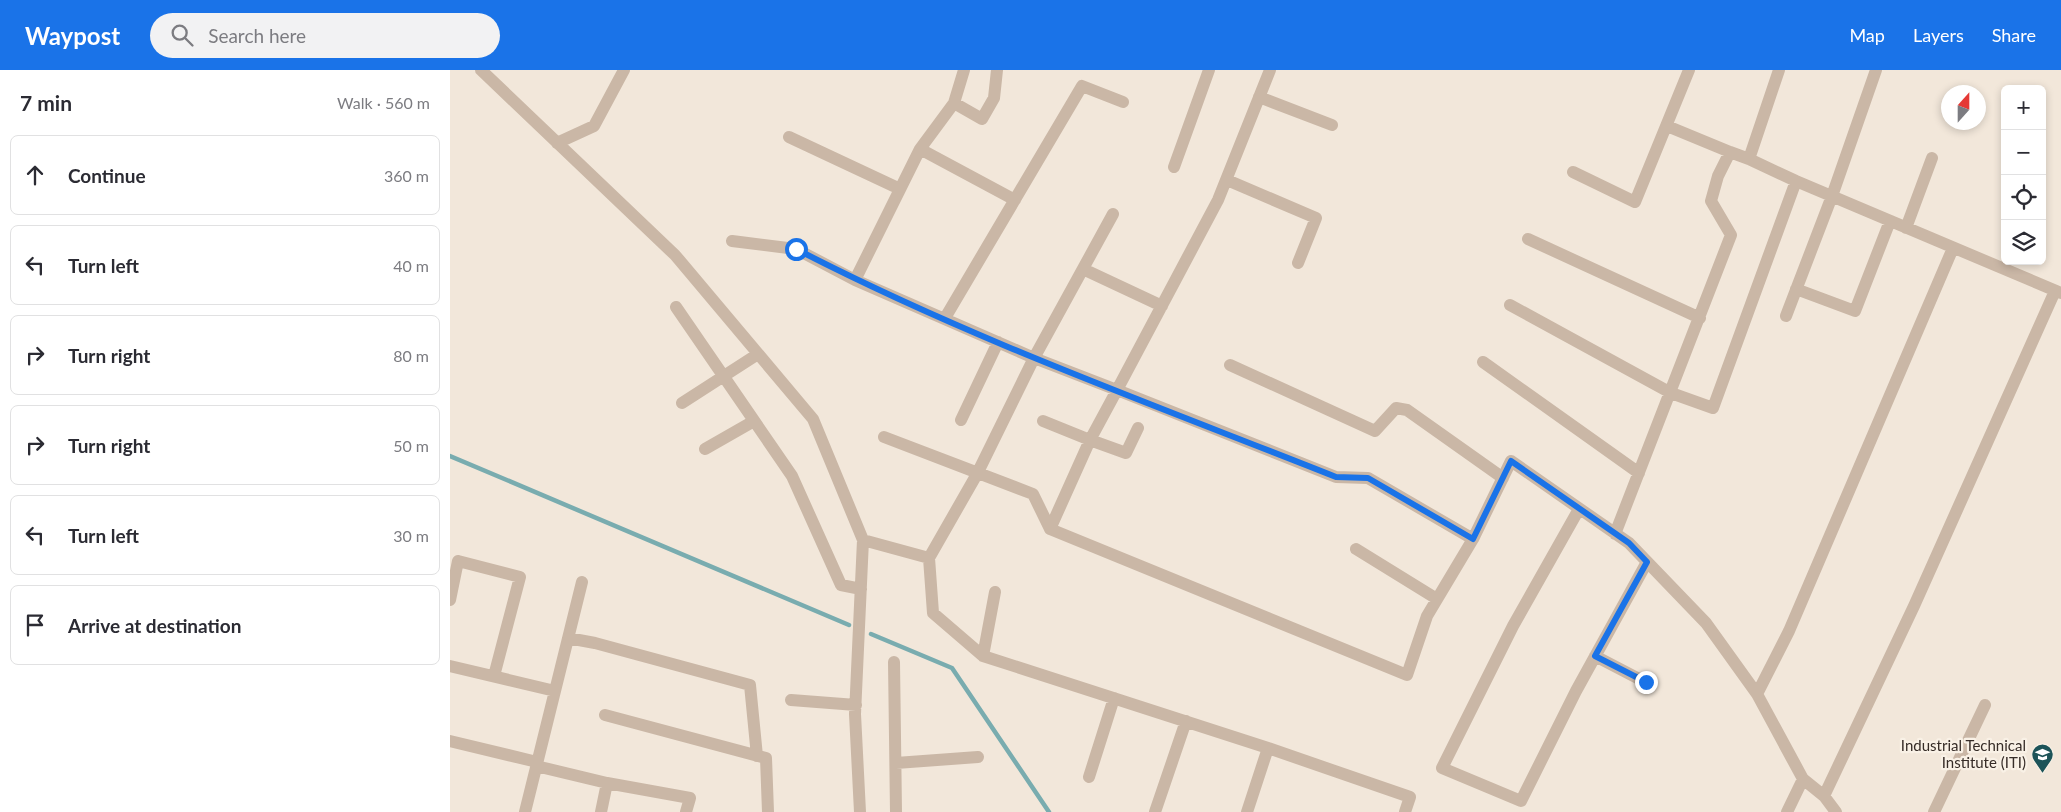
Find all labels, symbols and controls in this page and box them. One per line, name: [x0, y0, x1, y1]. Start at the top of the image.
search box: [150, 13, 500, 58]
text: Waypost: [25, 21, 120, 50]
icon: search: [168, 21, 196, 49]
text: Search here: [208, 24, 306, 47]
text: Map: [1849, 24, 1885, 46]
text: Layers: [1913, 24, 1964, 46]
text: Share: [1992, 24, 2036, 46]
north arrow: [1941, 85, 1986, 130]
map controls: [2001, 85, 2046, 265]
button: +: [2001, 85, 2046, 130]
text: 7 min: [20, 90, 72, 115]
text: Walk · 560 m: [337, 93, 430, 112]
button: −: [2001, 130, 2046, 175]
icon: ahead: [21, 161, 49, 189]
text: Continue: [68, 164, 146, 187]
text: 360 m: [384, 166, 429, 185]
button: locate: [2001, 175, 2046, 220]
button: layers: [2001, 220, 2046, 265]
route start: [785, 238, 808, 261]
icon: left: [21, 251, 49, 279]
text: Turn left: [68, 254, 139, 277]
text: 40 m: [393, 256, 429, 275]
icon: right: [21, 341, 49, 369]
text: Turn right: [68, 344, 150, 367]
text: 80 m: [393, 346, 429, 365]
icon: right: [21, 431, 49, 459]
text: Turn right: [68, 434, 150, 457]
text: 50 m: [393, 436, 429, 455]
icon: left: [21, 521, 49, 549]
text: Turn left: [68, 524, 139, 547]
text: 30 m: [393, 526, 429, 545]
icon: arrive: [21, 611, 49, 639]
text: Arrive at destination: [68, 614, 241, 637]
route end: [1635, 671, 1658, 694]
place label: Industrial Technical Institute (ITI): [1901, 736, 2026, 771]
school or university icon: Industrial Technical Institute (ITI): [2030, 743, 2054, 774]

